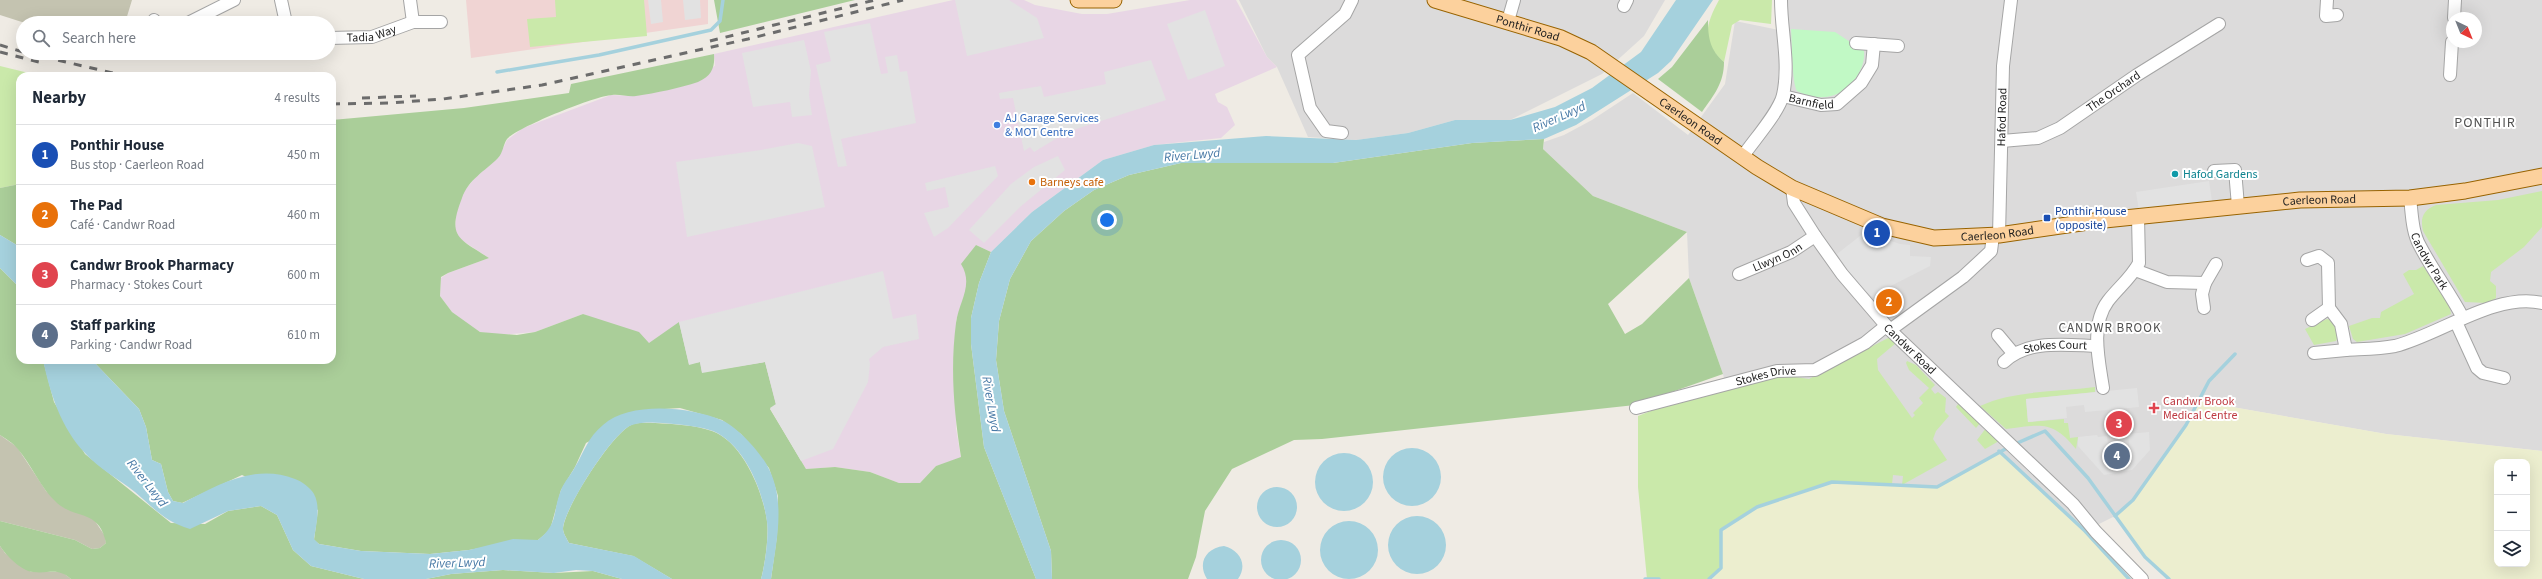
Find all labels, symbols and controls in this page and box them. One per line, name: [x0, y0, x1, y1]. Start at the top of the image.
street label: Ponthir Road: [1494, 10, 1562, 46]
north arrow: [2446, 12, 2482, 48]
search box: [16, 16, 336, 60]
street label: Tadia Way: [346, 20, 399, 46]
icon: search: [30, 27, 52, 49]
text: Search here: [62, 28, 136, 49]
street label: The Orchard: [2083, 67, 2144, 116]
text: Nearby: [32, 86, 86, 110]
street label: Hafod Road: [1993, 88, 2011, 147]
text: 4 results: [275, 89, 320, 107]
street label: Barnfield: [1787, 89, 1834, 114]
street label: Caerleon Road: [1656, 93, 1726, 149]
water label: River Lwyd: [1530, 97, 1589, 137]
place label: AJ Garage Services & MOT Centre: [1005, 110, 1099, 141]
district label: PONTHIR: [2454, 113, 2516, 133]
marker: AJ Garage Services & MOT Centre: [992, 120, 1002, 130]
text: Ponthir House: [70, 135, 164, 156]
water label: River Lwyd: [1163, 143, 1222, 166]
text: 1: [42, 146, 48, 164]
text: 450 m: [287, 146, 320, 164]
text: Bus stop · Caerleon Road: [70, 156, 204, 174]
place label: Hafod Gardens: [2183, 166, 2258, 183]
marker: Hafod Gardens: [2170, 169, 2180, 179]
place label: Barneys cafe: [1040, 174, 1104, 191]
marker: Barneys cafe: [1027, 177, 1037, 187]
street label: Caerleon Road: [2282, 190, 2356, 210]
text: The Pad: [70, 195, 123, 216]
place label: Ponthir House (opposite): [2055, 203, 2127, 234]
text: 2: [42, 206, 48, 224]
text: 460 m: [287, 206, 320, 224]
your location: [1097, 210, 1117, 230]
marker: Ponthir House (opposite): [2042, 213, 2052, 223]
text: Café · Candwr Road: [70, 216, 175, 234]
pin: 1: [1864, 218, 1890, 248]
street label: Caerleon Road: [1960, 222, 2035, 245]
street label: Candwr Park: [2407, 230, 2453, 293]
street label: Llwyn Onn: [1750, 238, 1806, 276]
text: Candwr Brook Pharmacy: [70, 255, 234, 276]
text: 3: [42, 266, 48, 284]
text: 600 m: [287, 266, 320, 284]
text: Pharmacy · Stokes Court: [70, 276, 202, 294]
pin: 2: [1876, 287, 1902, 317]
text: Staff parking: [70, 315, 155, 336]
district label: CANDWR BROOK: [2059, 319, 2161, 337]
street label: Candwr Road: [1880, 320, 1940, 378]
text: 4: [42, 326, 48, 344]
text: 610 m: [287, 326, 320, 344]
text: Parking · Candwr Road: [70, 336, 192, 354]
street label: Stokes Court: [2021, 336, 2087, 358]
street label: Stokes Drive: [1734, 362, 1796, 390]
water label: River Lwyd: [977, 375, 1005, 434]
place label: Candwr Brook Medical Centre: [2163, 393, 2238, 424]
marker: Candwr Brook Medical Centre: [2148, 402, 2160, 414]
pin: 3: [2106, 409, 2132, 439]
pin: 4: [2104, 441, 2130, 471]
water label: River Lwyd: [123, 455, 172, 512]
map controls: [2494, 459, 2530, 567]
button: +: [2494, 459, 2530, 495]
button: −: [2494, 495, 2530, 531]
button: layers: [2494, 531, 2530, 567]
water label: River Lwyd: [428, 553, 487, 573]

